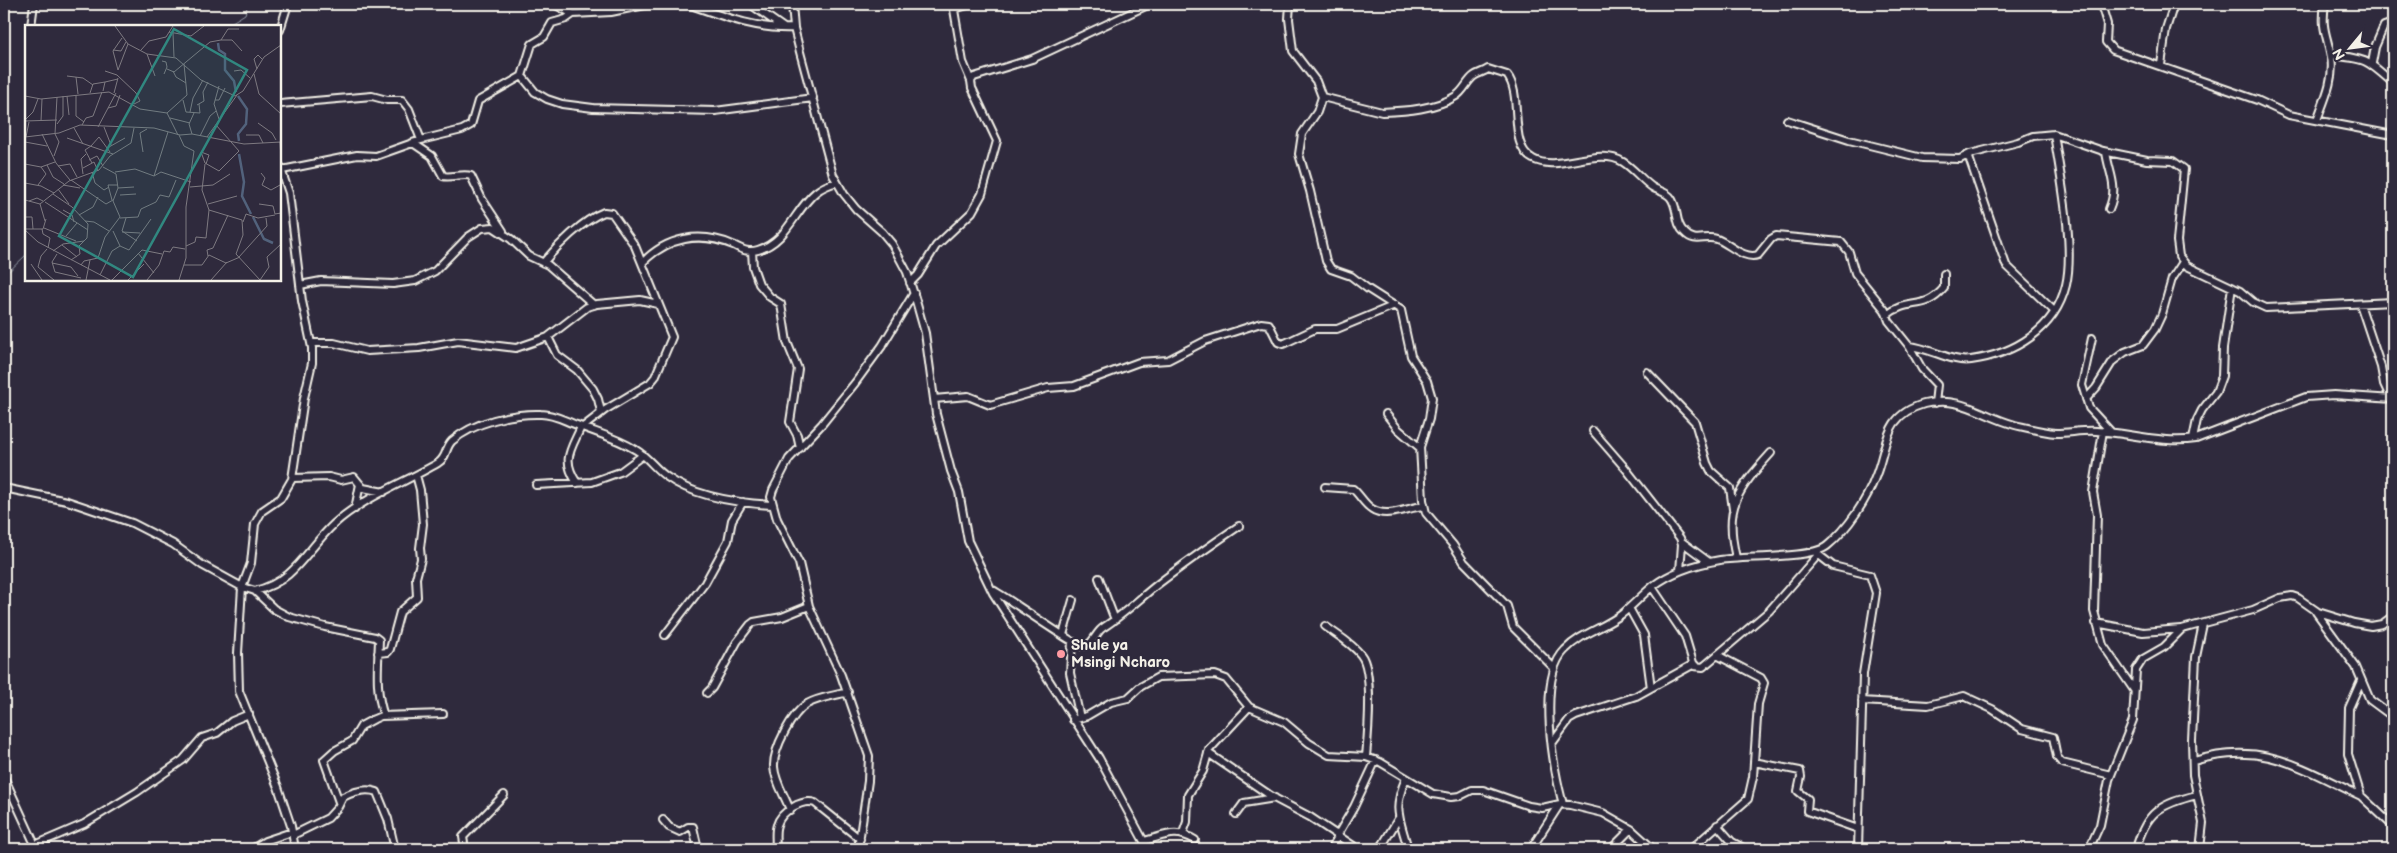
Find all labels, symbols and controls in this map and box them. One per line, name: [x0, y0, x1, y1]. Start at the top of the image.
north arrow: [2324, 22, 2374, 72]
inset map: [25, 25, 281, 281]
text: N: [2329, 45, 2349, 63]
place label: Shule ya Msingi Ncharo: [1071, 636, 1170, 672]
marker: Shule ya Msingi Ncharo: [1055, 648, 1067, 660]

